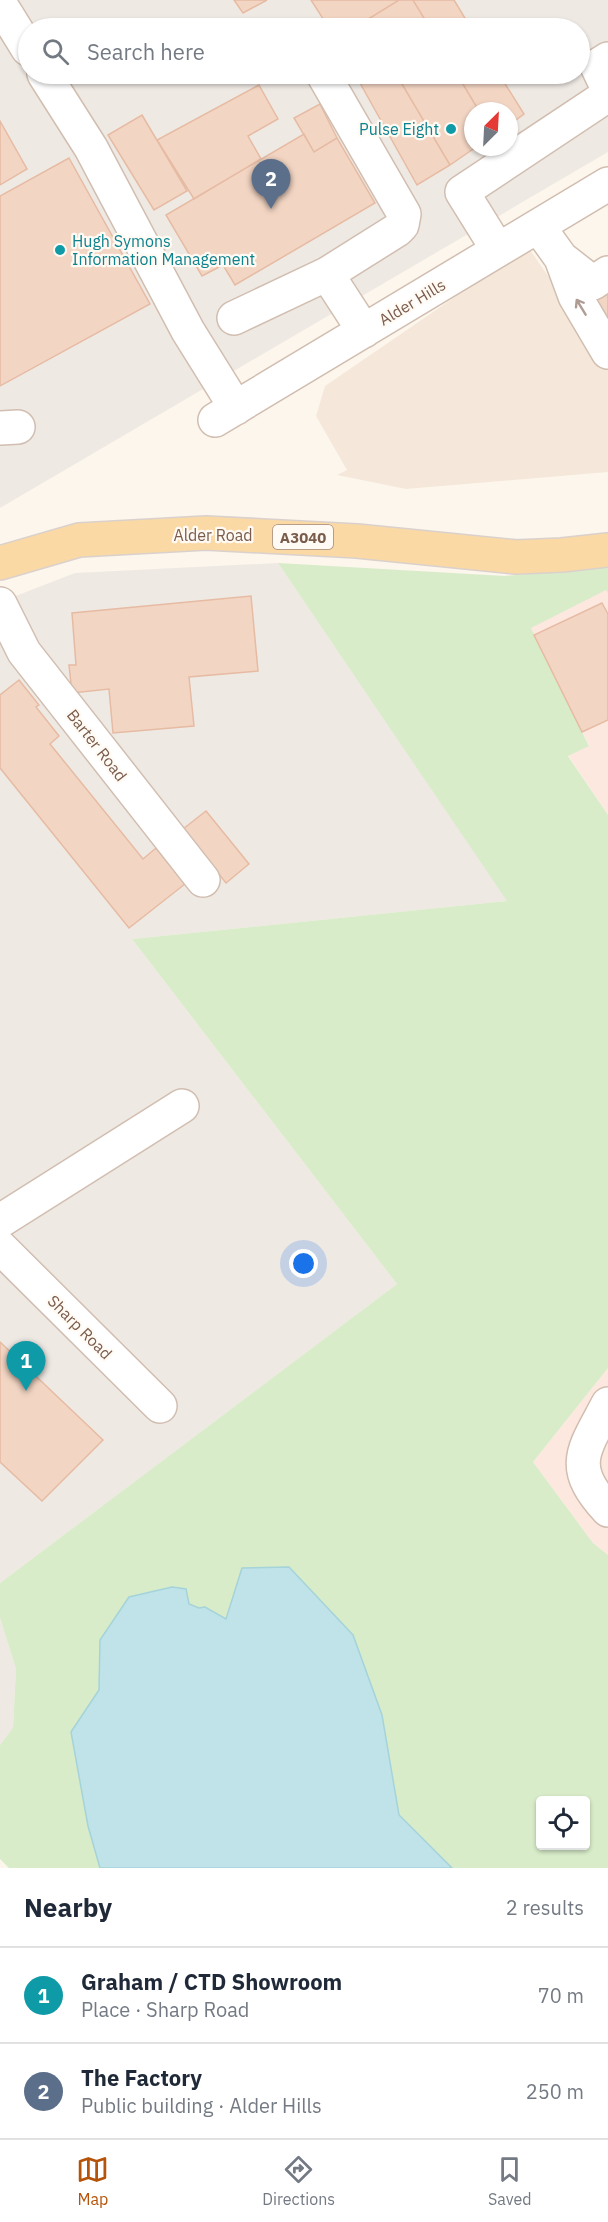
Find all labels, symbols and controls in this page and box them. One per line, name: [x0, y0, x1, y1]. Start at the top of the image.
search box: [18, 18, 590, 84]
icon: search: [39, 35, 72, 68]
text: Search here: [87, 37, 205, 66]
north arrow: [464, 102, 518, 156]
place label: Pulse Eight: [359, 119, 439, 139]
marker: Pulse Eight: [444, 122, 458, 136]
pin: 2: [252, 160, 290, 209]
place label: Hugh Symons Information Management: [72, 231, 255, 269]
marker: Hugh Symons Information Management: [53, 243, 67, 257]
street label: Alder Hills: [375, 274, 449, 330]
one-way arrow: [575, 299, 587, 316]
street label: Alder Road: [173, 525, 253, 545]
road number: A3040: [273, 525, 333, 549]
street label: Barter Road: [63, 705, 131, 785]
your location: [289, 1249, 318, 1278]
street label: Sharp Road: [44, 1291, 116, 1363]
pin: 1: [6, 1342, 46, 1391]
map controls: [536, 1796, 590, 1850]
button: locate: [536, 1796, 590, 1850]
text: Nearby: [24, 1890, 112, 1924]
text: 2 results: [506, 1894, 584, 1921]
text: Graham / CTD Showroom: [81, 1967, 342, 1996]
text: 1: [38, 1982, 50, 2009]
text: 70 m: [538, 1982, 584, 2009]
text: Place · Sharp Road: [81, 1996, 249, 2023]
text: The Factory: [81, 2063, 202, 2092]
text: 2: [38, 2078, 50, 2105]
text: 250 m: [526, 2078, 584, 2105]
text: Public building · Alder Hills: [81, 2092, 322, 2119]
tab: Map: [76, 2153, 109, 2209]
tab: Directions: [262, 2153, 335, 2209]
tab: Saved: [488, 2153, 532, 2209]

